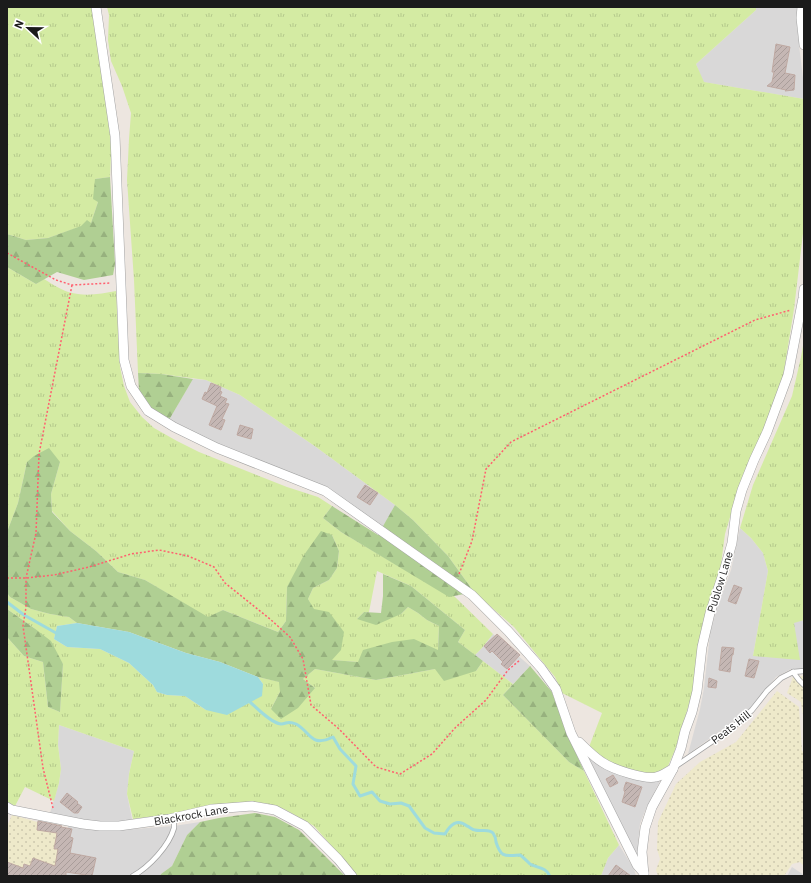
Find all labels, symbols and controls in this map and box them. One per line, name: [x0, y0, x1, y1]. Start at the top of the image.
north arrow: [8, 8, 48, 48]
text: N: [11, 18, 27, 31]
street label: Publow Lane: [704, 550, 736, 614]
street label: Peats Hill: [708, 707, 754, 747]
street label: Blackrock Lane: [153, 802, 229, 828]

